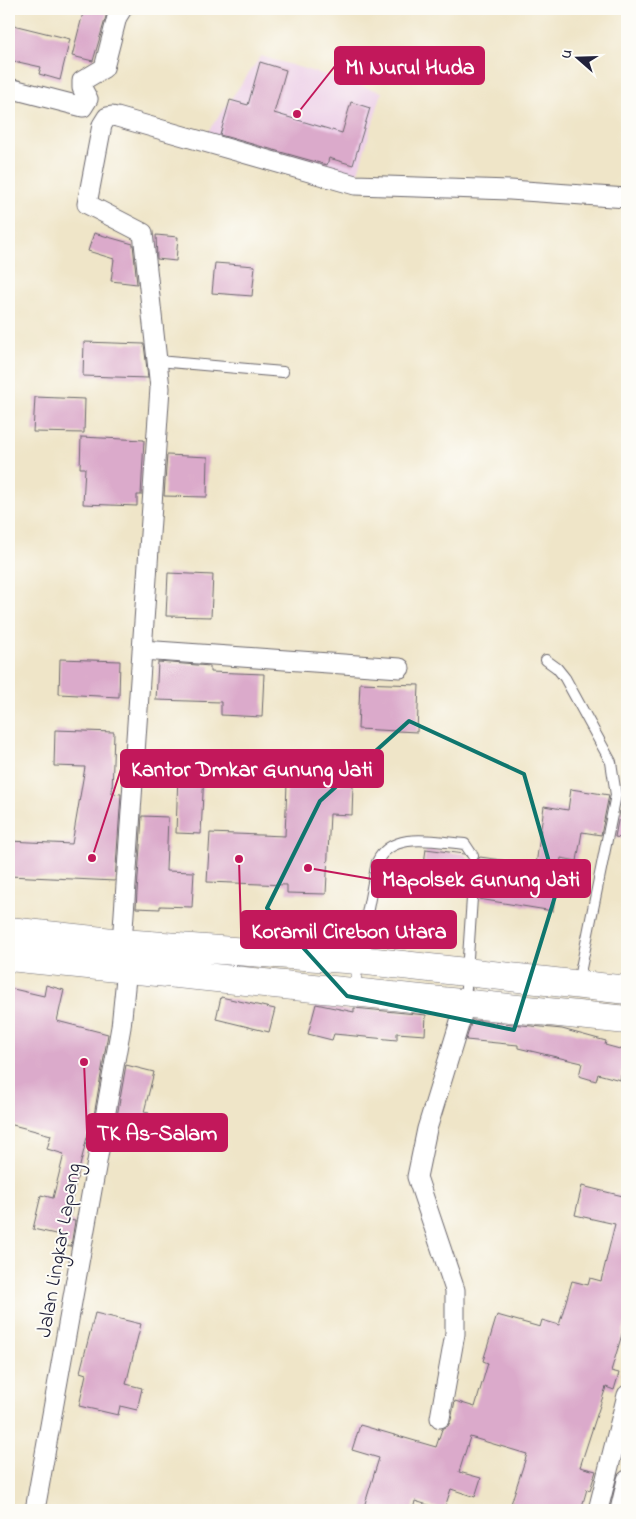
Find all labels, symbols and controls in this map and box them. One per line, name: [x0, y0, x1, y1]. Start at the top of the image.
north arrow: [554, 32, 604, 82]
text: U: [556, 46, 579, 62]
callout: MI Nurul Huda: [335, 47, 484, 84]
text: MI Nurul Huda: [345, 53, 475, 85]
callout: Kantor Dmkar Gunung Jati: [121, 750, 383, 787]
text: Kantor Dmkar Gunung Jati: [131, 755, 373, 788]
callout: Mapolsek Gunung Jati: [372, 860, 590, 897]
text: Mapolsek Gunung Jati: [382, 865, 580, 898]
callout: Koramil Cirebon Utara: [241, 911, 456, 948]
text: Koramil Cirebon Utara: [251, 917, 447, 949]
callout: TK As-Salam: [87, 1114, 227, 1151]
text: TK As-Salam: [97, 1119, 217, 1151]
street label: Jalan Lingkar Lapang: [30, 1161, 92, 1340]

